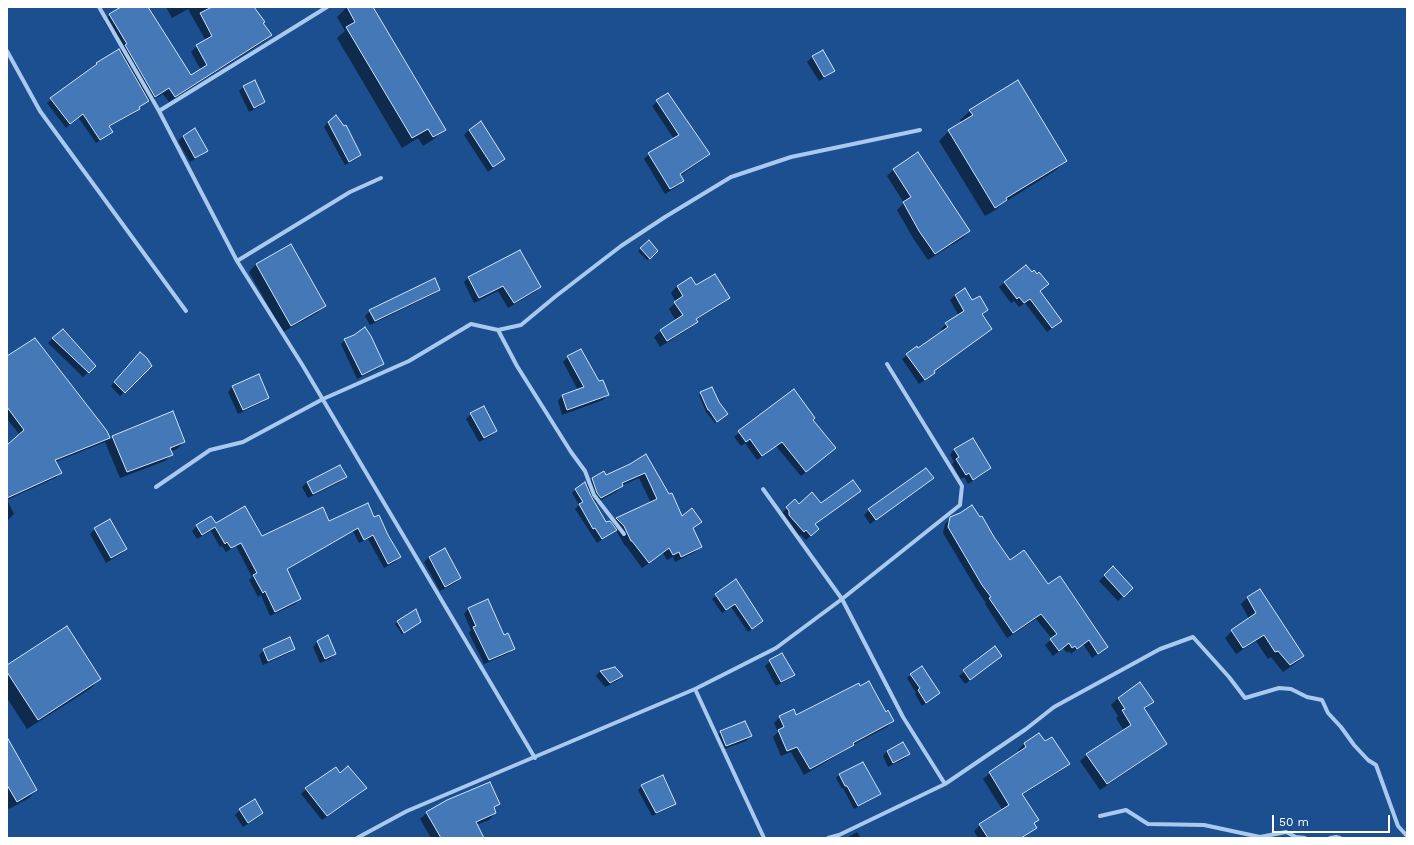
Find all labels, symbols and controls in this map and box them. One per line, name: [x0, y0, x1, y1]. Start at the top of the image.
scale bar: [1274, 807, 1392, 833]
text: 50 m: [1279, 815, 1309, 829]

